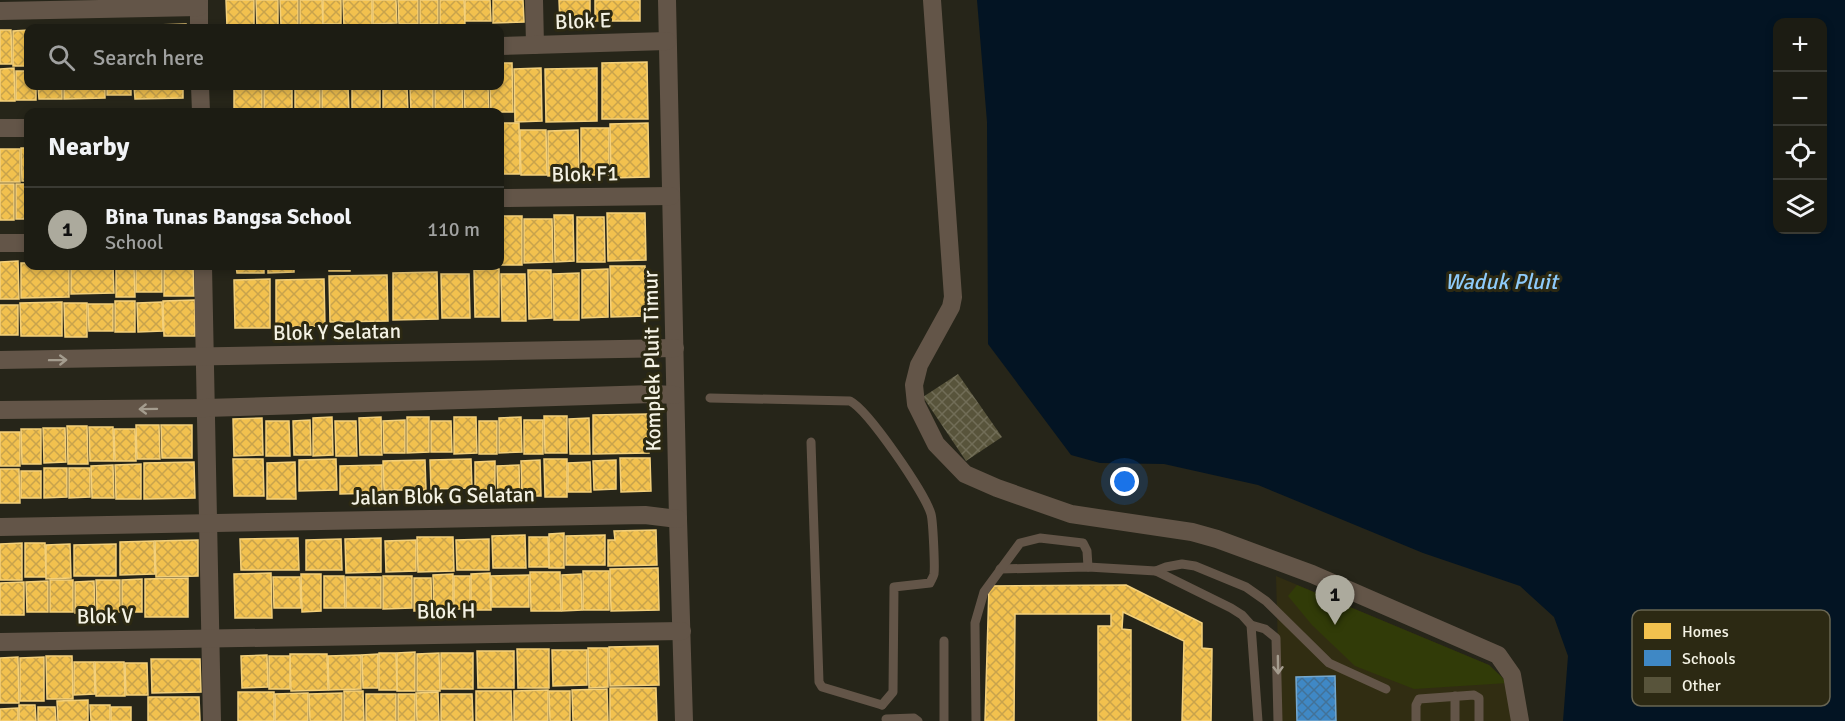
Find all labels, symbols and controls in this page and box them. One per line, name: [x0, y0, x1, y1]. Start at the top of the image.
street label: Blok E: [554, 7, 612, 35]
map controls: [1773, 18, 1827, 234]
button: +: [1773, 18, 1827, 72]
search box: [24, 24, 504, 90]
icon: search: [45, 41, 78, 74]
text: Search here: [93, 44, 204, 71]
button: −: [1773, 72, 1827, 126]
button: locate: [1773, 126, 1827, 180]
text: Nearby: [48, 131, 129, 163]
street label: Blok F1: [551, 160, 619, 188]
button: layers: [1773, 180, 1827, 234]
text: Bina Tunas Bangsa School: [105, 203, 352, 230]
text: 1: [62, 217, 73, 242]
text: 110 m: [427, 217, 480, 242]
text: School: [105, 230, 163, 255]
water label: Waduk Pluit: [1445, 268, 1560, 295]
street label: Komplek Pluit Timur: [637, 270, 667, 452]
street label: Blok Y Selatan: [273, 318, 401, 346]
one-way arrow: [48, 354, 68, 366]
one-way arrow: [138, 403, 158, 414]
your location: [1110, 467, 1139, 496]
street label: Jalan Blok G Selatan: [351, 481, 535, 511]
pin: 1: [1316, 576, 1354, 625]
street label: Blok H: [416, 597, 476, 625]
street label: Blok V: [76, 603, 134, 629]
legend: [1632, 610, 1830, 706]
text: Homes: [1682, 622, 1729, 642]
text: Schools: [1682, 649, 1735, 669]
one-way arrow: [1272, 655, 1283, 675]
text: Other: [1682, 676, 1721, 696]

